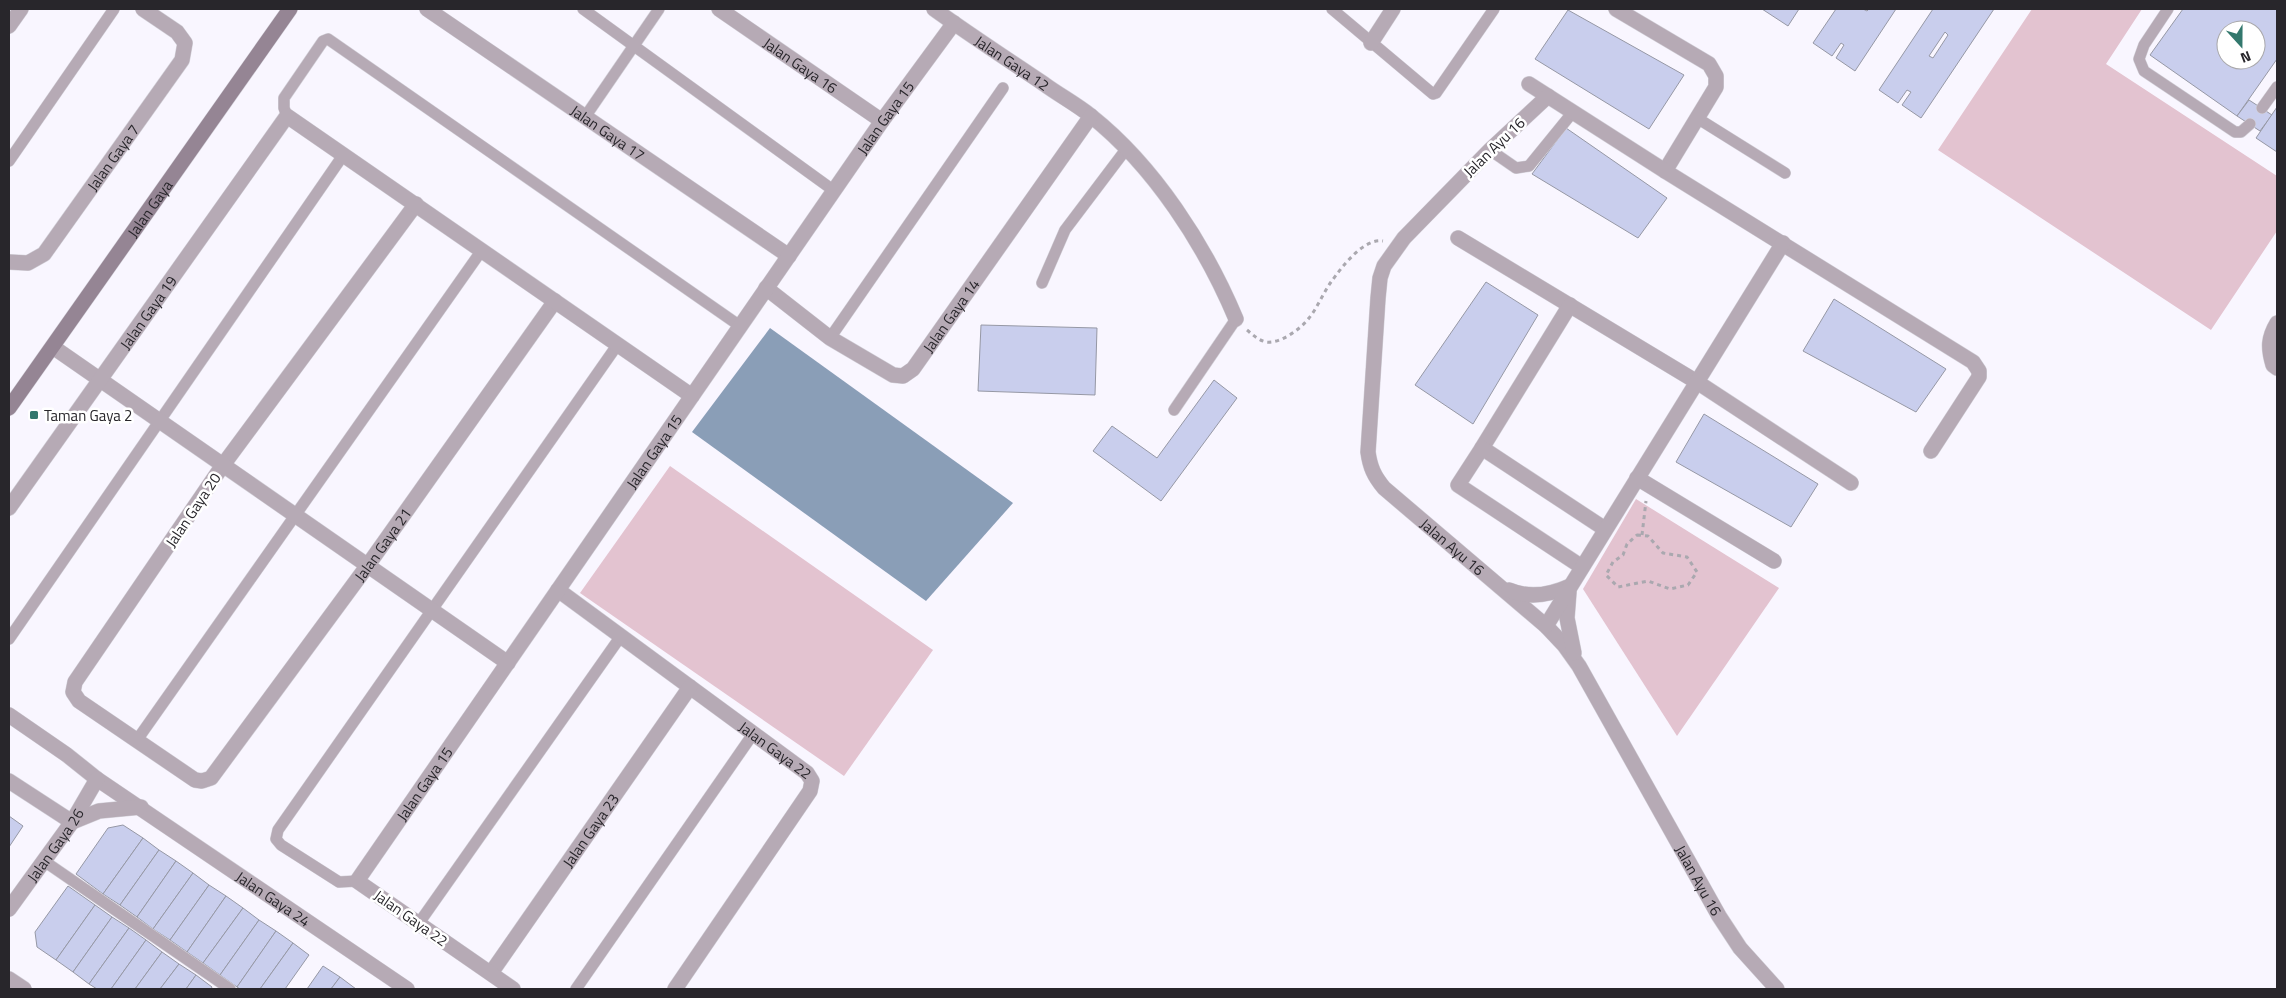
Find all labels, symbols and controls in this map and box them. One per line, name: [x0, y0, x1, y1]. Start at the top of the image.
north arrow: [2216, 20, 2266, 70]
street label: Jalan Gaya 12: [970, 29, 1055, 96]
street label: Jalan Gaya 16: [759, 31, 842, 99]
text: N: [2238, 46, 2254, 69]
street label: Jalan Gaya 15: [851, 76, 919, 159]
street label: Jalan Gaya 17: [566, 99, 650, 166]
street label: Jalan Ayu 16: [1458, 112, 1530, 182]
street label: Jalan Gaya 7: [81, 119, 145, 195]
street label: Jalan Gaya: [121, 175, 178, 242]
street label: Jalan Gaya 19: [114, 271, 182, 354]
street label: Jalan Gaya 14: [917, 274, 985, 357]
place label: Taman Gaya 2: [44, 404, 133, 427]
marker: Taman Gaya 2: [28, 409, 40, 421]
street label: Jalan Gaya 15: [620, 410, 688, 493]
street label: Jalan Gaya 20: [160, 468, 226, 552]
street label: Jalan Gaya 21: [348, 503, 417, 586]
street label: Jalan Ayu 16: [1415, 512, 1490, 581]
street label: Jalan Gaya 22: [734, 715, 817, 785]
street label: Jalan Gaya 15: [390, 742, 458, 825]
street label: Jalan Gaya 23: [556, 788, 624, 872]
street label: Jalan Gaya 26: [21, 804, 89, 886]
street label: Jalan Ayu 16: [1670, 840, 1728, 920]
street label: Jalan Gaya 24: [232, 865, 315, 932]
street label: Jalan Gaya 22: [369, 884, 453, 952]

